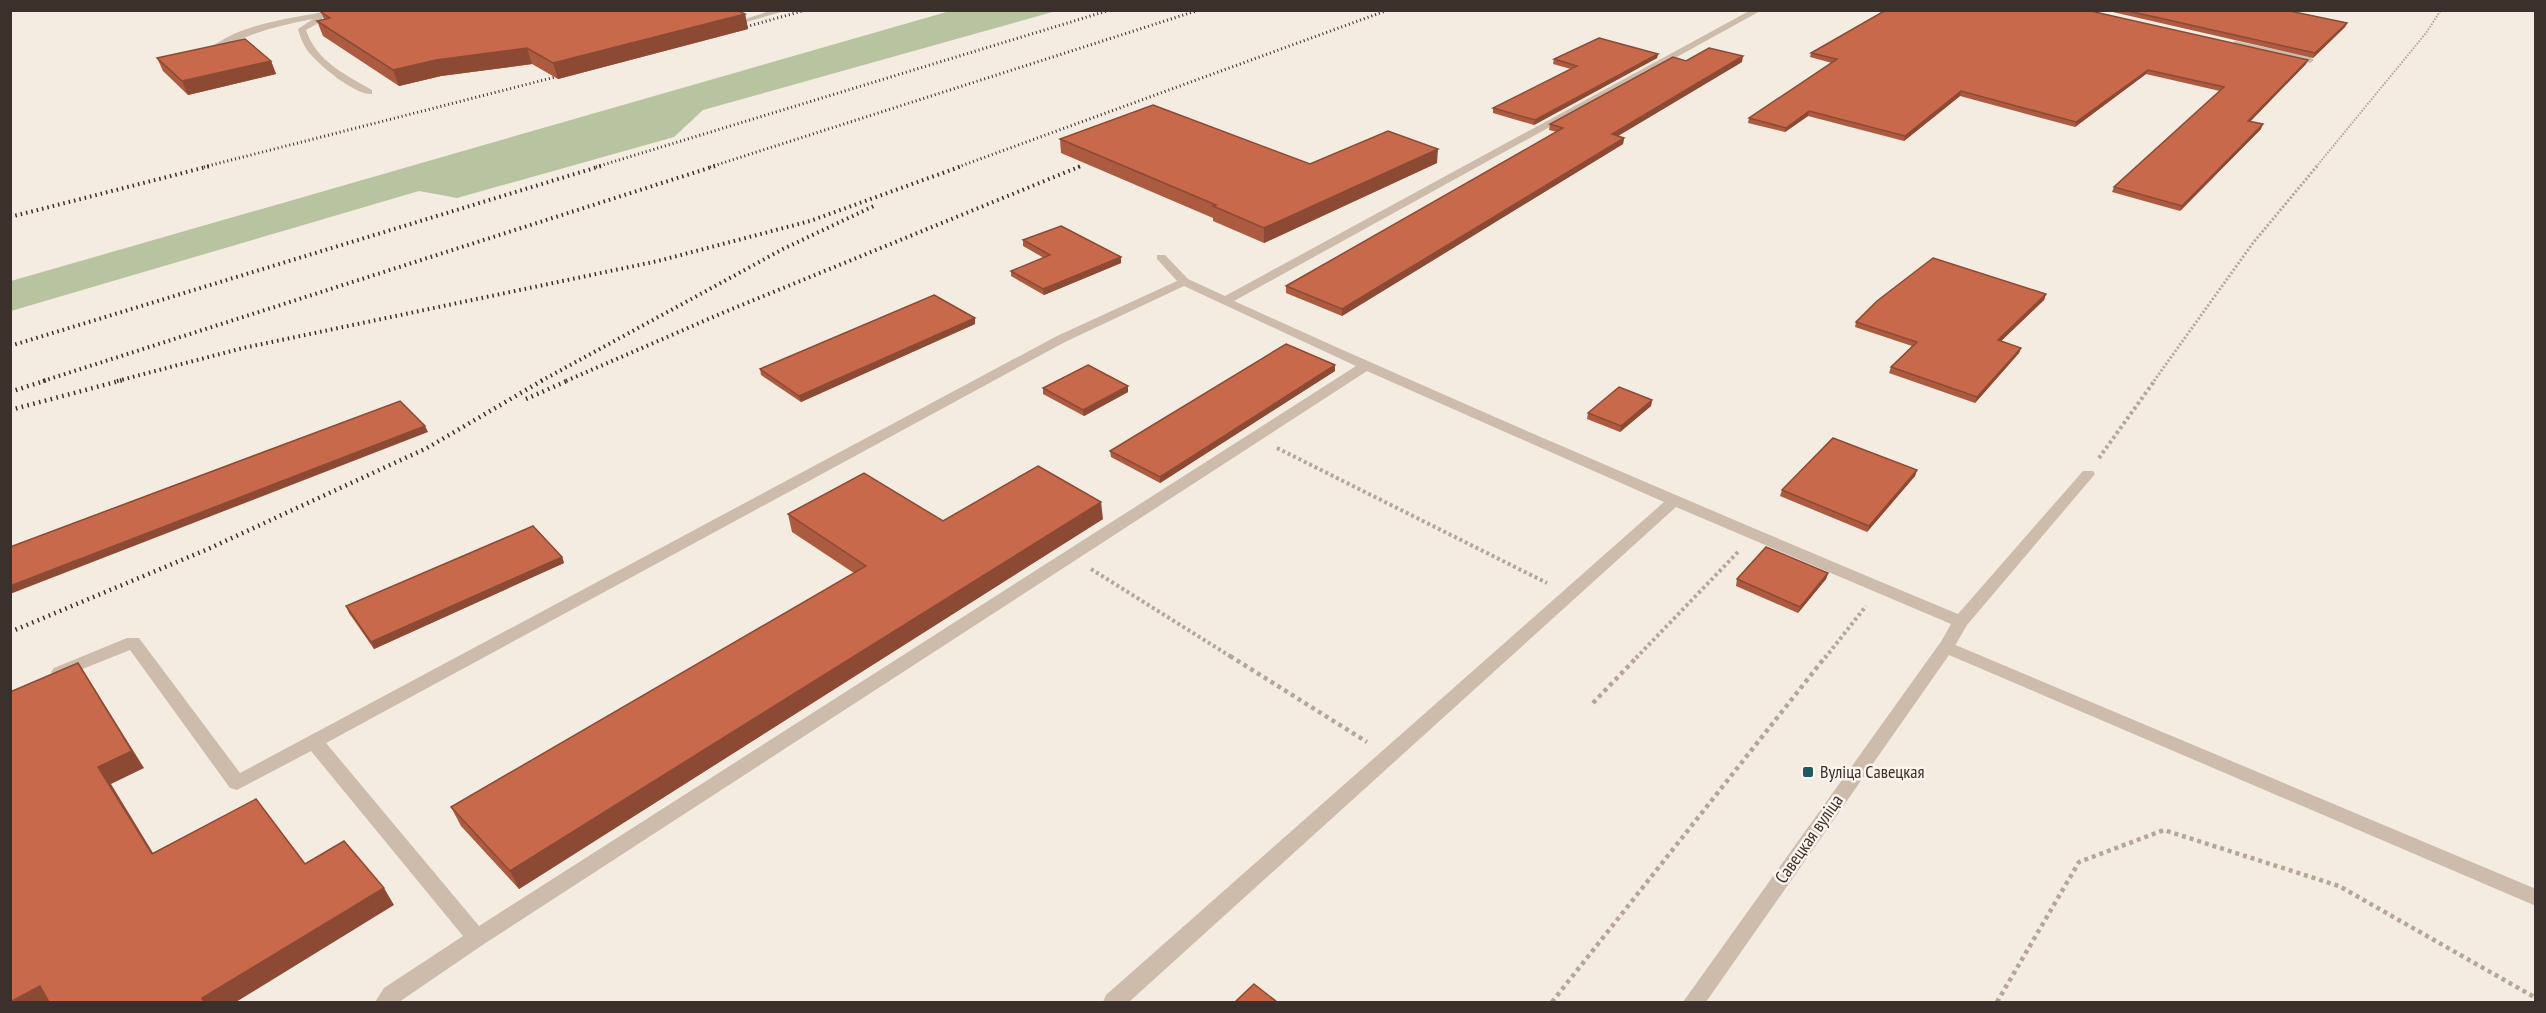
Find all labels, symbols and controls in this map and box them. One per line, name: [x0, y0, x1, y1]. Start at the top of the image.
place label: Вуліца Савецкая: [1820, 760, 1924, 783]
marker: Вуліца Савецкая: [1801, 765, 1815, 779]
street label: Савецкая вуліца: [1770, 790, 1848, 888]

